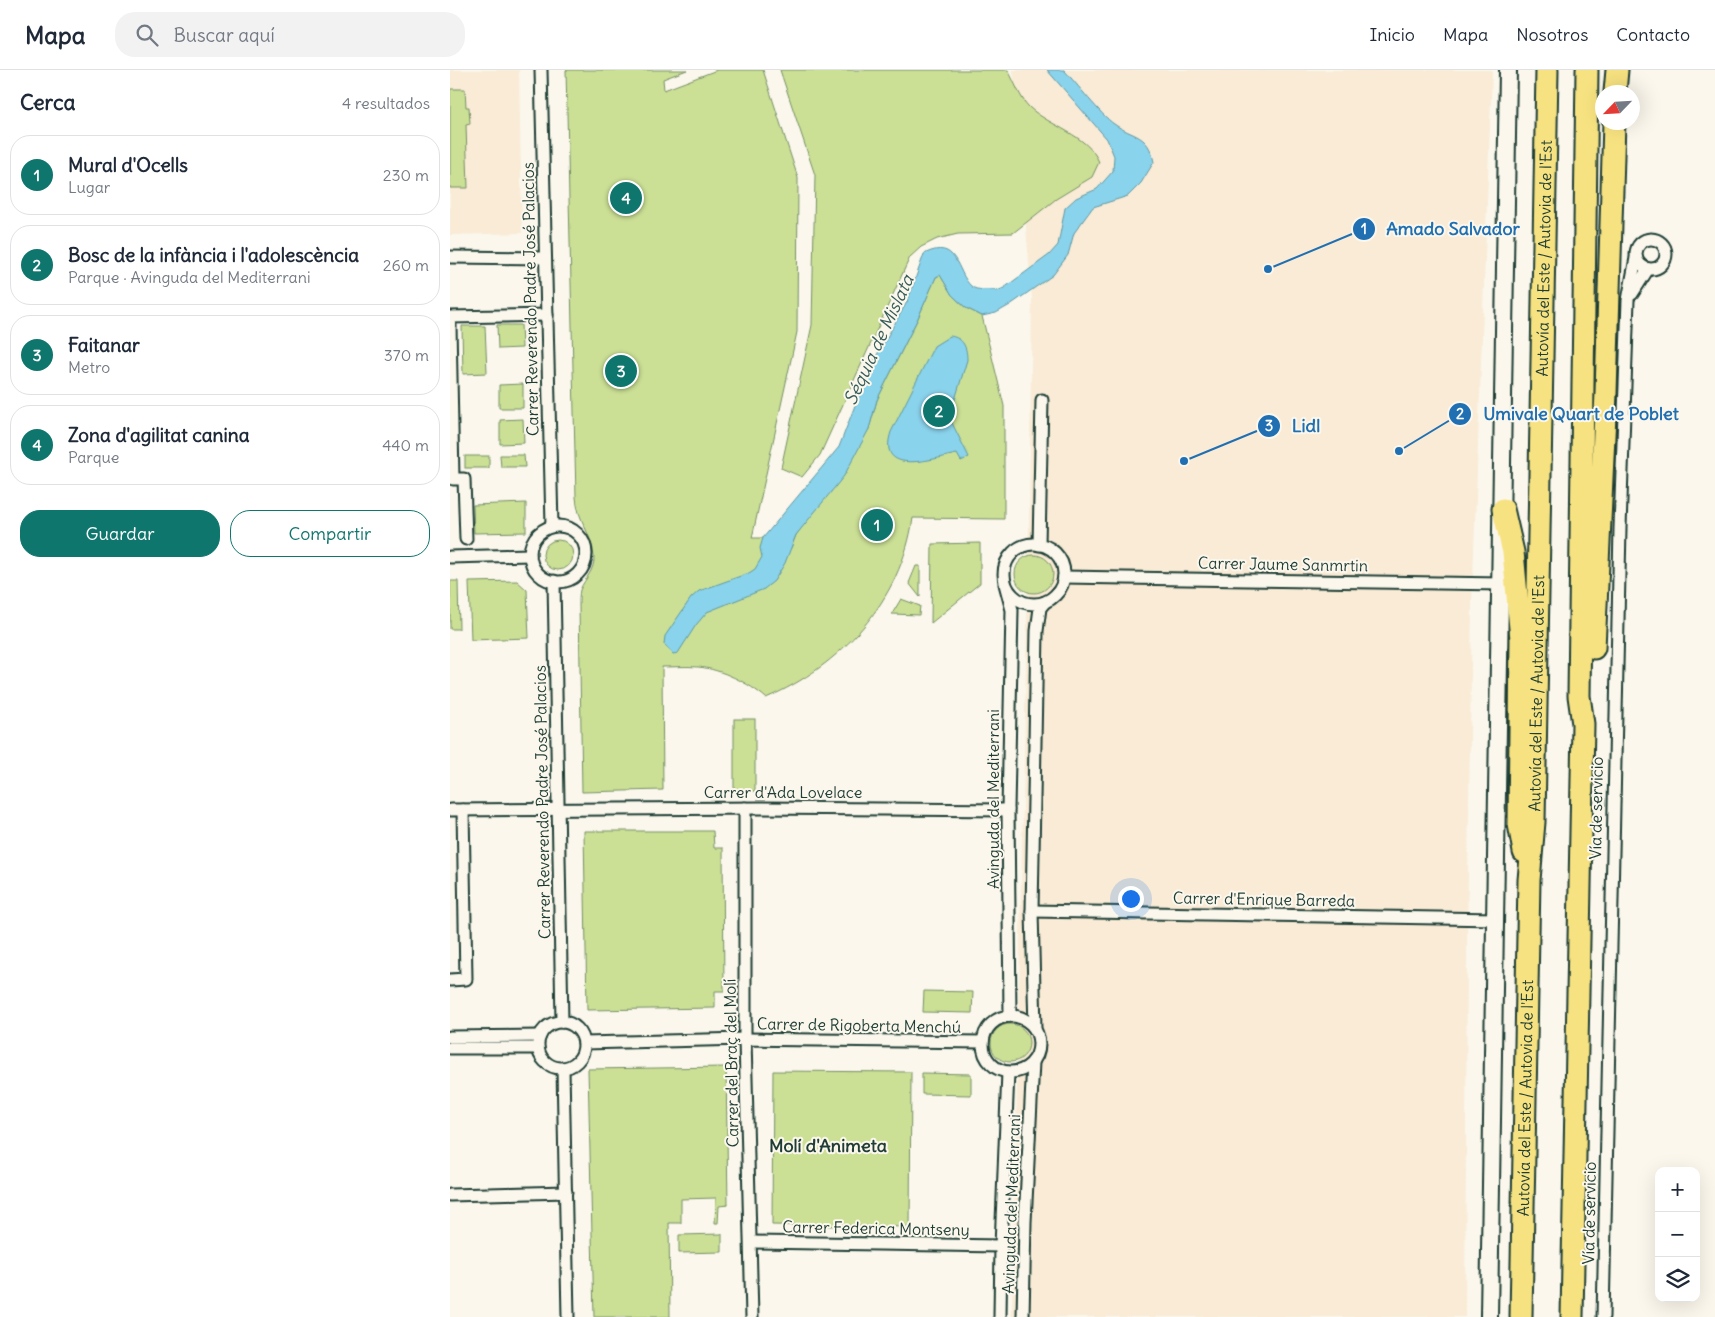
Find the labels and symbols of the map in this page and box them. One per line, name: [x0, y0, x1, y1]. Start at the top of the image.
north arrow: [1595, 85, 1640, 130]
street label: Autovía del Este / Autovia de l'Est: [1532, 139, 1556, 377]
street label: Carrer Reverendo Padre José Palacios: [518, 162, 542, 436]
pin: 4: [610, 179, 642, 217]
callout: Amado Salvador: [1351, 212, 1530, 245]
text: Amado Salvador: [1386, 217, 1521, 240]
text: 1: [1361, 219, 1367, 238]
water label: Séquia de Mislata: [838, 270, 919, 408]
pin: 3: [605, 352, 637, 390]
pin: 2: [923, 392, 955, 430]
callout: Umivale Quart de Poblet: [1448, 398, 1688, 431]
text: Umivale Quart de Poblet: [1483, 402, 1680, 425]
text: 2: [1456, 404, 1464, 423]
callout: Lidl: [1256, 410, 1330, 443]
text: Lidl: [1292, 414, 1320, 437]
text: 3: [1265, 416, 1273, 435]
pin: 1: [861, 506, 893, 544]
street label: Carrer Jaume Sanmrtin: [1198, 553, 1368, 575]
street label: Autovía del Este / Autovia de l'Est: [1524, 574, 1548, 812]
street label: Carrer Reverendo Padre José Palacios: [530, 665, 554, 939]
street label: Avinguda del Mediterrani: [983, 709, 1003, 889]
street label: Vía de servicio: [1585, 756, 1607, 860]
street label: Carrer d'Ada Lovelace: [704, 782, 862, 802]
your location: [1118, 886, 1144, 912]
street label: Carrer d'Enrique Barreda: [1173, 887, 1355, 911]
street label: Carrer del Braç del Molí: [720, 978, 742, 1147]
street label: Autovía del Este / Autovia de l'Est: [1513, 979, 1537, 1216]
street label: Carrer de Rigoberta Menchú: [757, 1013, 961, 1037]
street label: Avinguda del Mediterrani: [998, 1114, 1024, 1294]
district label: Molí d'Animeta: [769, 1134, 887, 1157]
street label: Vía de servicio: [1578, 1161, 1600, 1265]
street label: Carrer Federica Montseny: [782, 1216, 970, 1240]

